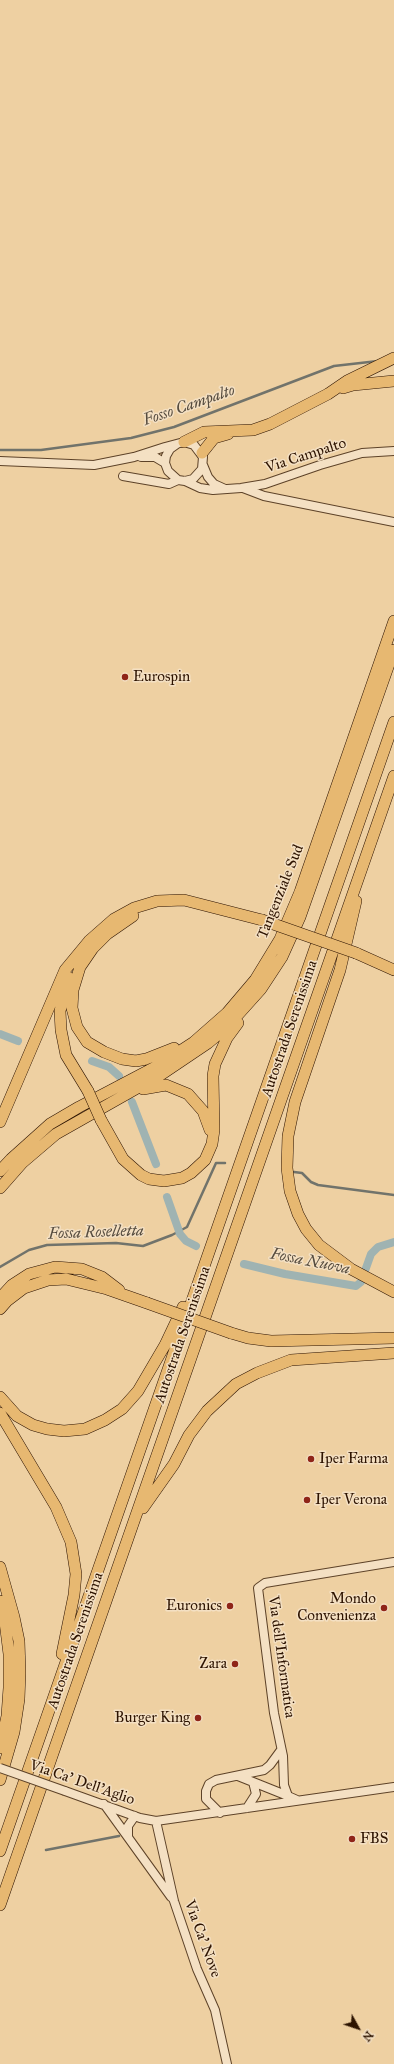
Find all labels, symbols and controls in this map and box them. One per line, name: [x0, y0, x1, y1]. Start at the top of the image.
water label: Fosso Campalto: [141, 381, 237, 431]
street label: Via Campalto: [263, 434, 349, 478]
place label: Eurospin: [133, 668, 190, 686]
marker: Eurospin: [120, 672, 130, 682]
street label: Tangenziale Sud: [254, 842, 308, 942]
street label: Autostrada Serenissima: [258, 958, 322, 1100]
water label: Fossa Roselletta: [48, 1222, 144, 1244]
water label: Fossa Nuova: [269, 1245, 351, 1279]
street label: Autostrada Serenissima: [151, 1264, 215, 1406]
place label: Iper Farma: [319, 1450, 388, 1468]
marker: Iper Farma: [306, 1454, 316, 1464]
place label: Iper Verona: [315, 1491, 387, 1509]
marker: Iper Verona: [302, 1495, 312, 1505]
street label: Autostrada Serenissima: [44, 1570, 108, 1712]
place label: Mondo Convenienza: [297, 1590, 376, 1625]
street label: Via dell'Informatica: [263, 1595, 299, 1719]
place label: Euronics: [166, 1597, 222, 1615]
marker: Euronics: [225, 1601, 235, 1611]
marker: Mondo Convenienza: [379, 1603, 389, 1613]
place label: Zara: [199, 1655, 227, 1673]
marker: Zara: [230, 1659, 240, 1669]
place label: Burger King: [114, 1709, 190, 1727]
marker: Burger King: [193, 1713, 203, 1723]
street label: Via Ca' Dell'Aglio: [27, 1757, 137, 1809]
place label: FBS: [360, 1830, 388, 1848]
marker: FBS: [347, 1834, 357, 1844]
street label: Via Ca' Nove: [180, 1898, 224, 1980]
north arrow: [338, 2008, 378, 2048]
text: N: [360, 2028, 376, 2044]

